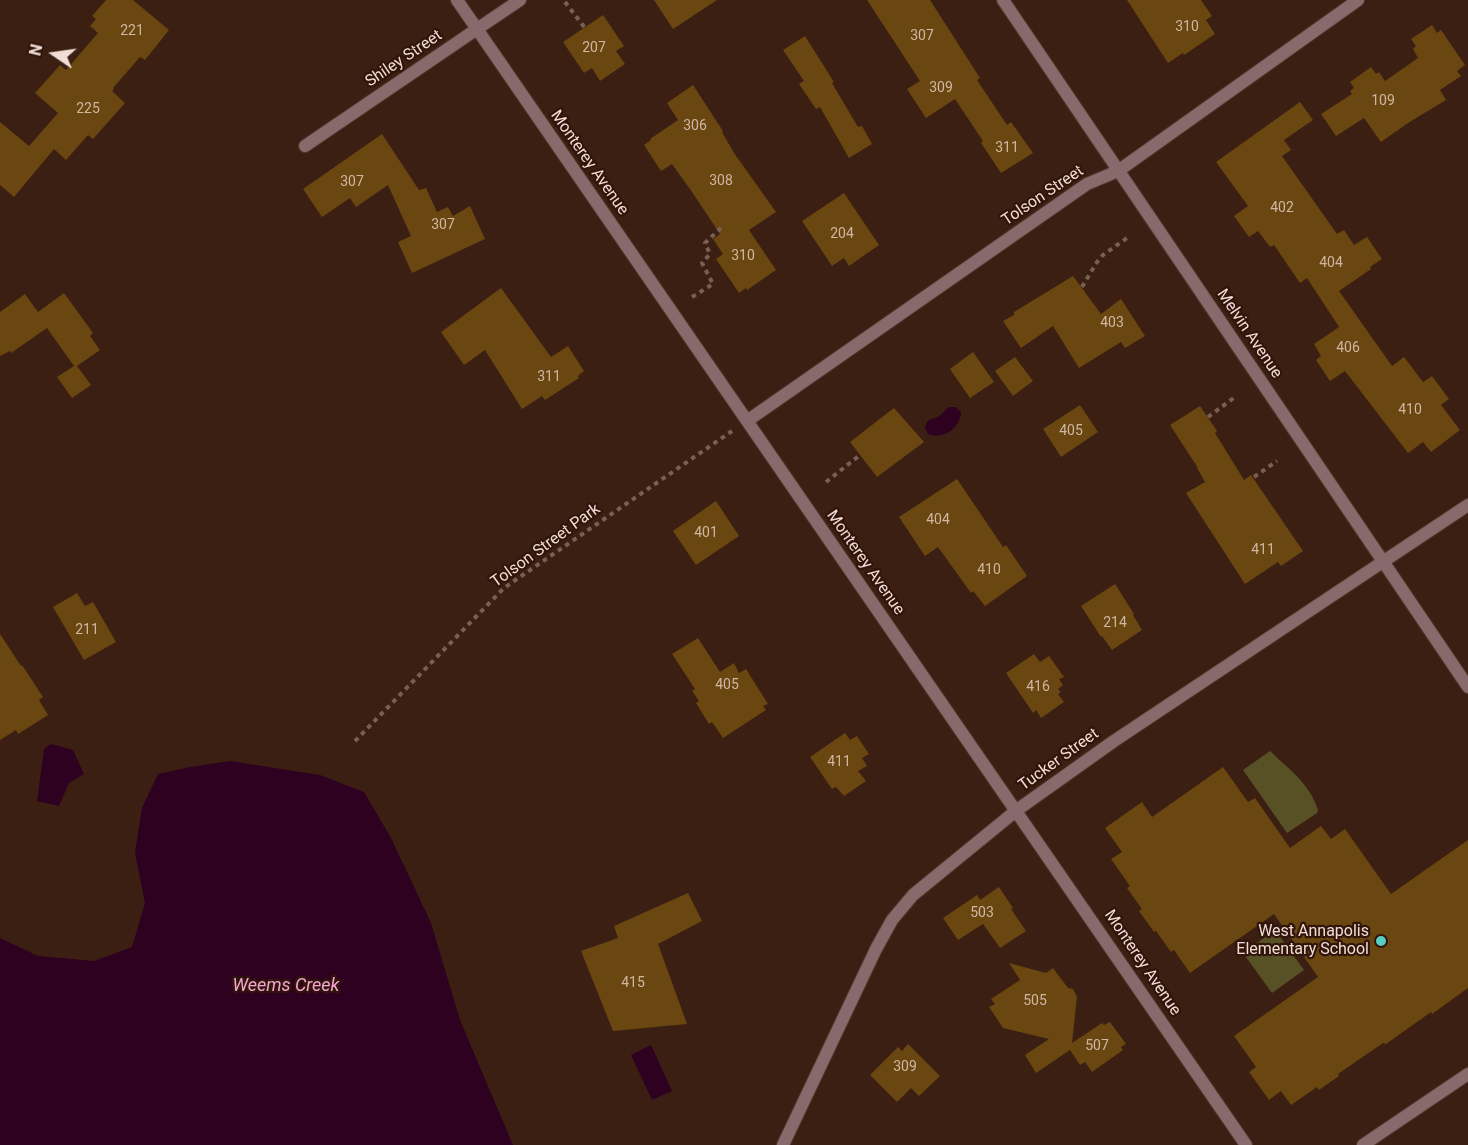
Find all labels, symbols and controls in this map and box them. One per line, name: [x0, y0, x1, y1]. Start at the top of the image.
house number: 310: [1175, 19, 1199, 35]
house number: 221: [120, 23, 144, 39]
north arrow: [24, 24, 84, 84]
street label: Shiley Street: [362, 26, 446, 92]
house number: 307: [910, 28, 934, 44]
house number: 207: [582, 40, 606, 56]
text: N: [25, 42, 46, 57]
house number: 309: [929, 80, 953, 96]
house number: 109: [1371, 93, 1395, 109]
house number: 225: [76, 101, 100, 117]
street label: Monterey Avenue: [546, 107, 632, 219]
house number: 306: [683, 118, 707, 134]
house number: 311: [995, 140, 1019, 156]
street label: Tolson Street: [999, 162, 1087, 230]
house number: 308: [709, 173, 733, 189]
house number: 307: [340, 174, 364, 190]
house number: 402: [1270, 200, 1294, 216]
house number: 307: [431, 217, 455, 233]
house number: 204: [830, 226, 854, 242]
house number: 310: [731, 248, 755, 264]
house number: 404: [1319, 255, 1343, 271]
street label: Melvin Avenue: [1212, 286, 1286, 382]
house number: 403: [1100, 315, 1124, 331]
house number: 406: [1336, 340, 1360, 356]
house number: 311: [537, 369, 561, 385]
house number: 410: [1398, 402, 1422, 418]
house number: 405: [1059, 423, 1083, 439]
street label: Tolson Street Park: [488, 500, 604, 592]
street label: Monterey Avenue: [822, 507, 908, 619]
house number: 404: [926, 512, 950, 528]
house number: 401: [694, 525, 718, 541]
house number: 411: [1251, 542, 1275, 558]
house number: 410: [977, 562, 1001, 578]
house number: 214: [1103, 615, 1127, 631]
house number: 211: [75, 622, 99, 638]
house number: 405: [715, 677, 739, 693]
house number: 416: [1026, 679, 1050, 695]
street label: Tucker Street: [1015, 725, 1103, 795]
house number: 411: [827, 754, 851, 770]
house number: 503: [970, 905, 994, 921]
street label: Monterey Avenue: [1100, 907, 1184, 1019]
place label: West Annapolis Elementary School: [1236, 922, 1369, 960]
marker: West Annapolis Elementary School: [1374, 934, 1388, 948]
water label: Weems Creek: [233, 975, 339, 997]
house number: 415: [621, 975, 645, 991]
house number: 505: [1023, 993, 1047, 1009]
house number: 507: [1085, 1038, 1109, 1054]
house number: 309: [893, 1059, 917, 1075]

